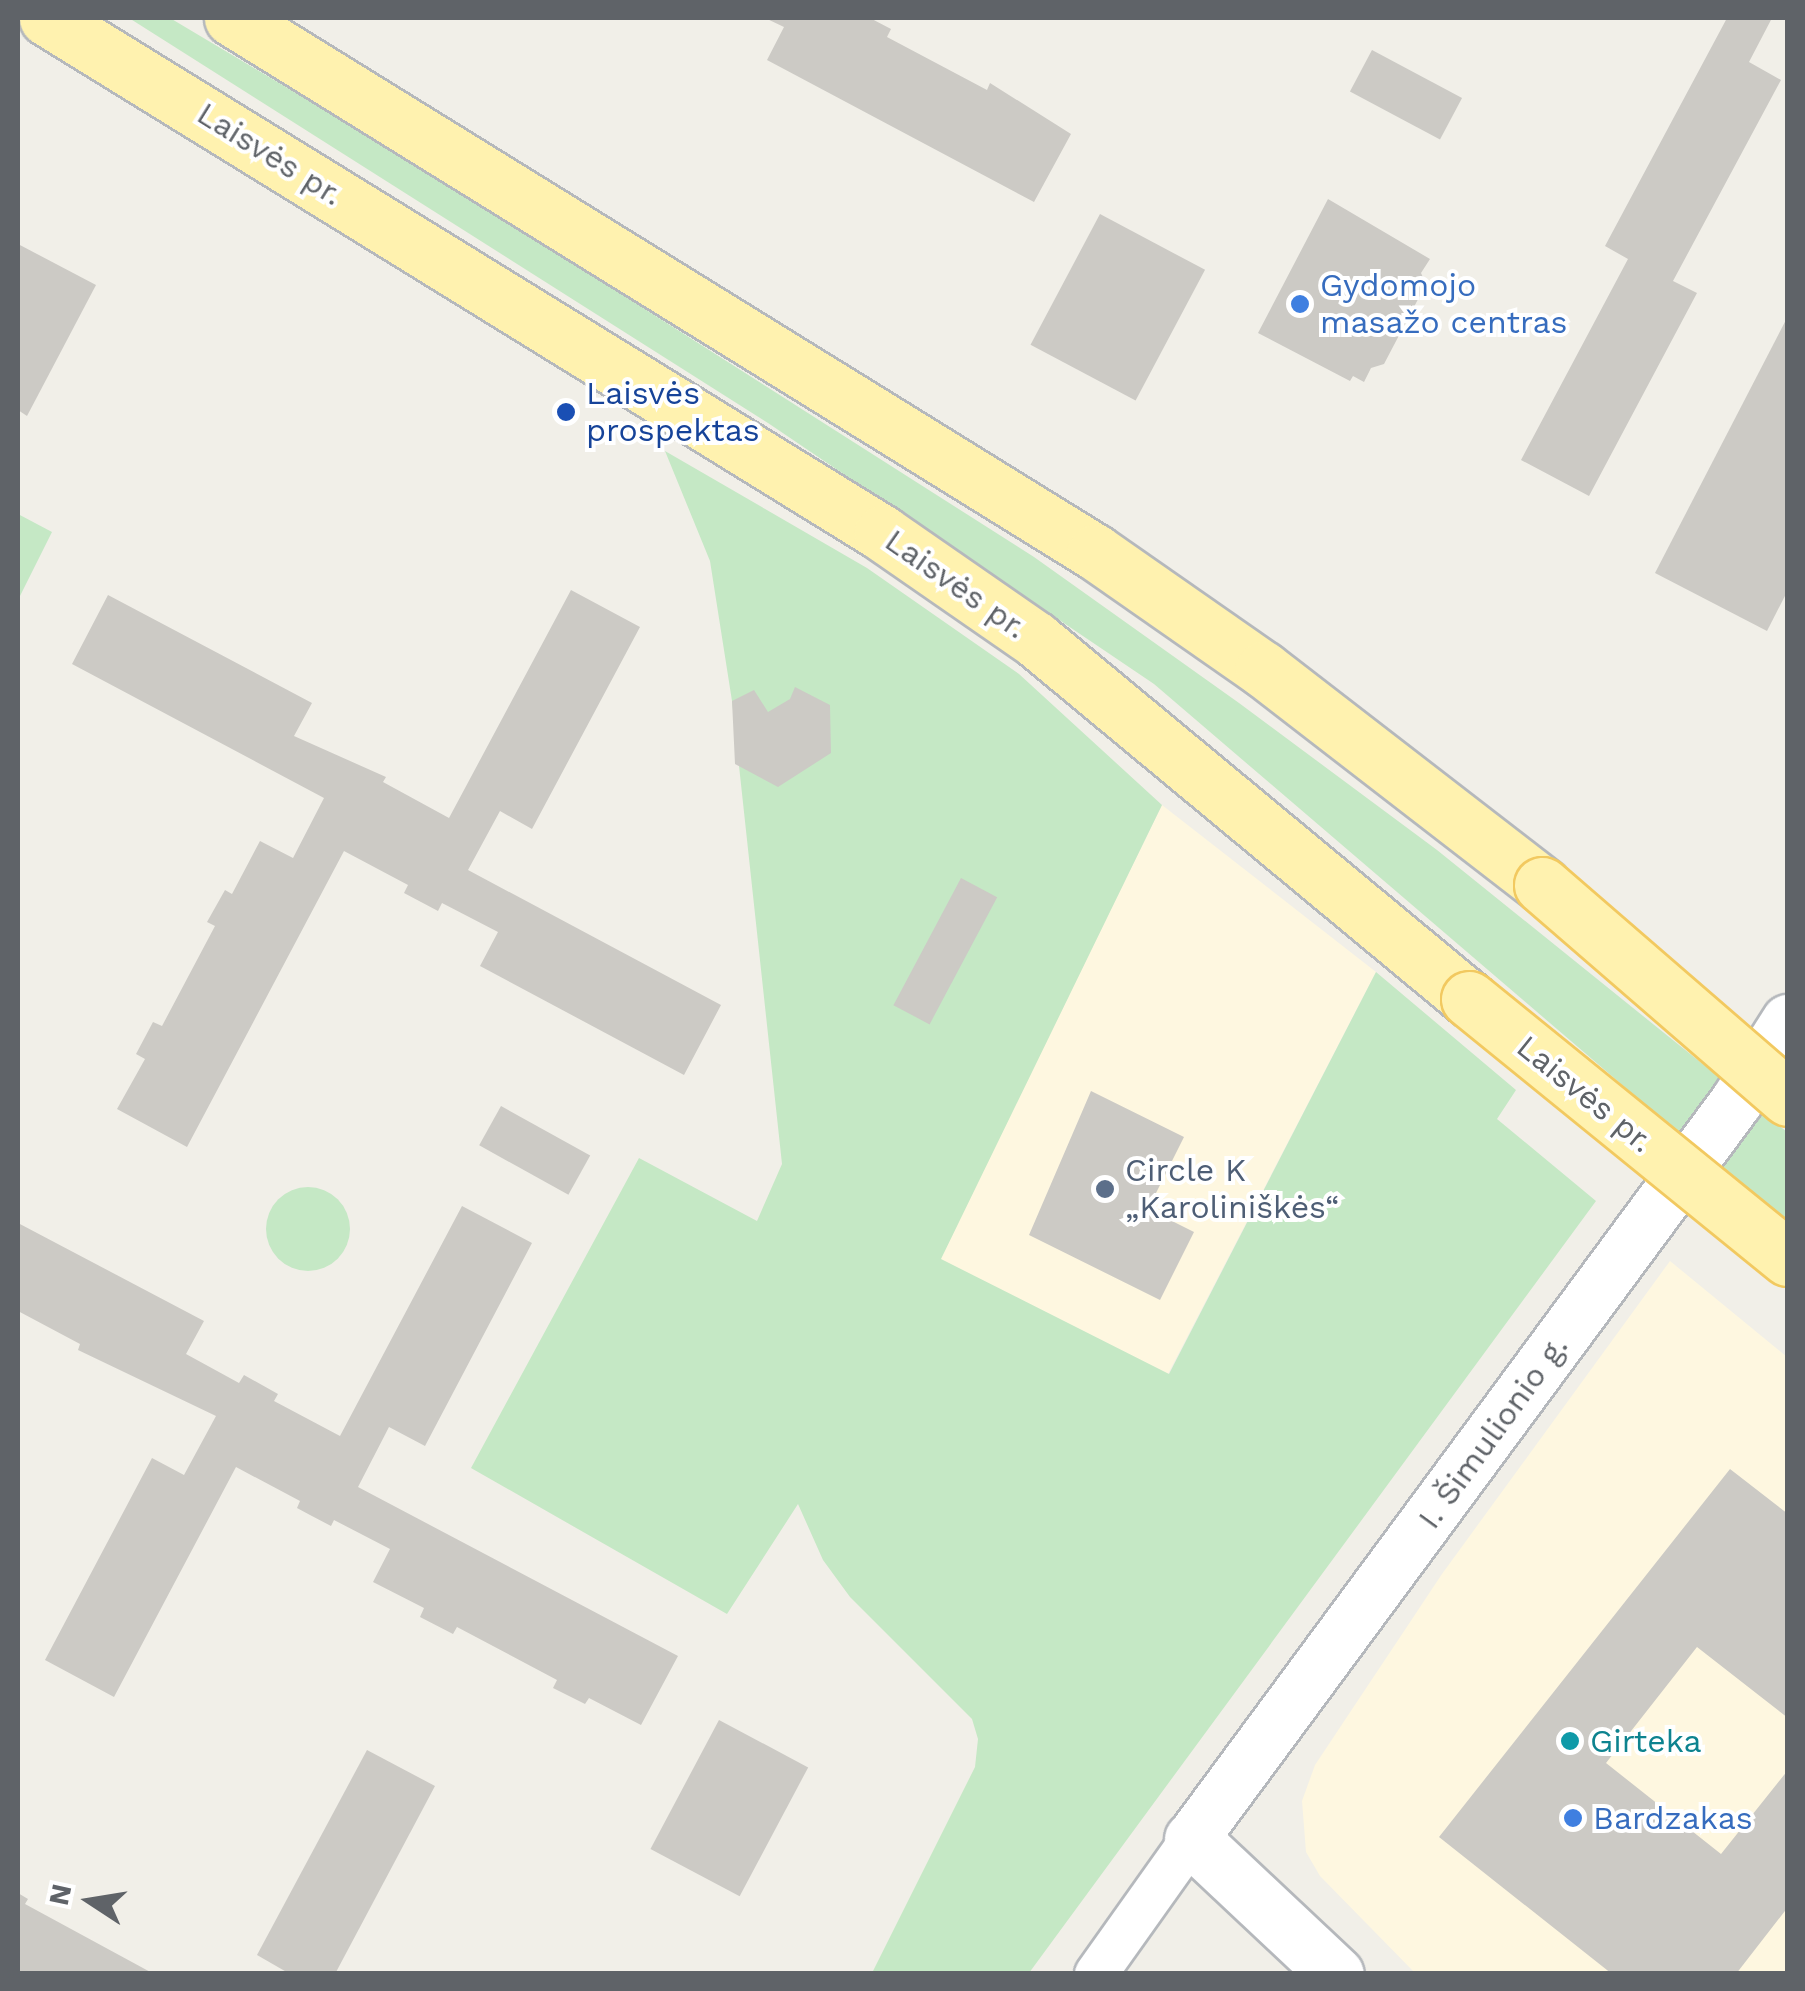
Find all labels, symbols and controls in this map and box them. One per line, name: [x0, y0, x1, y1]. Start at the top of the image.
street label: Laisvės pr.: [190, 94, 350, 214]
place label: Gydomojo masažo centras: [1320, 267, 1567, 342]
marker: Gydomojo masažo centras: [1289, 293, 1311, 315]
place label: Laisvės prospektas: [586, 375, 760, 450]
marker: Laisvės prospektas: [555, 401, 577, 423]
street label: Laisvės pr.: [878, 521, 1034, 647]
street label: Laisvės pr.: [1509, 1027, 1661, 1161]
place label: Circle K „Karoliniškės“: [1125, 1152, 1339, 1227]
marker: Circle K „Karoliniškės“: [1094, 1178, 1116, 1200]
street label: I. Šimulionio g.: [1410, 1328, 1576, 1536]
place label: Girteka: [1590, 1722, 1702, 1760]
marker: Girteka: [1559, 1730, 1581, 1752]
place label: Bardzakas: [1593, 1799, 1753, 1837]
marker: Bardzakas: [1562, 1807, 1584, 1829]
north arrow: [40, 1851, 140, 1951]
text: N: [42, 1881, 78, 1908]

